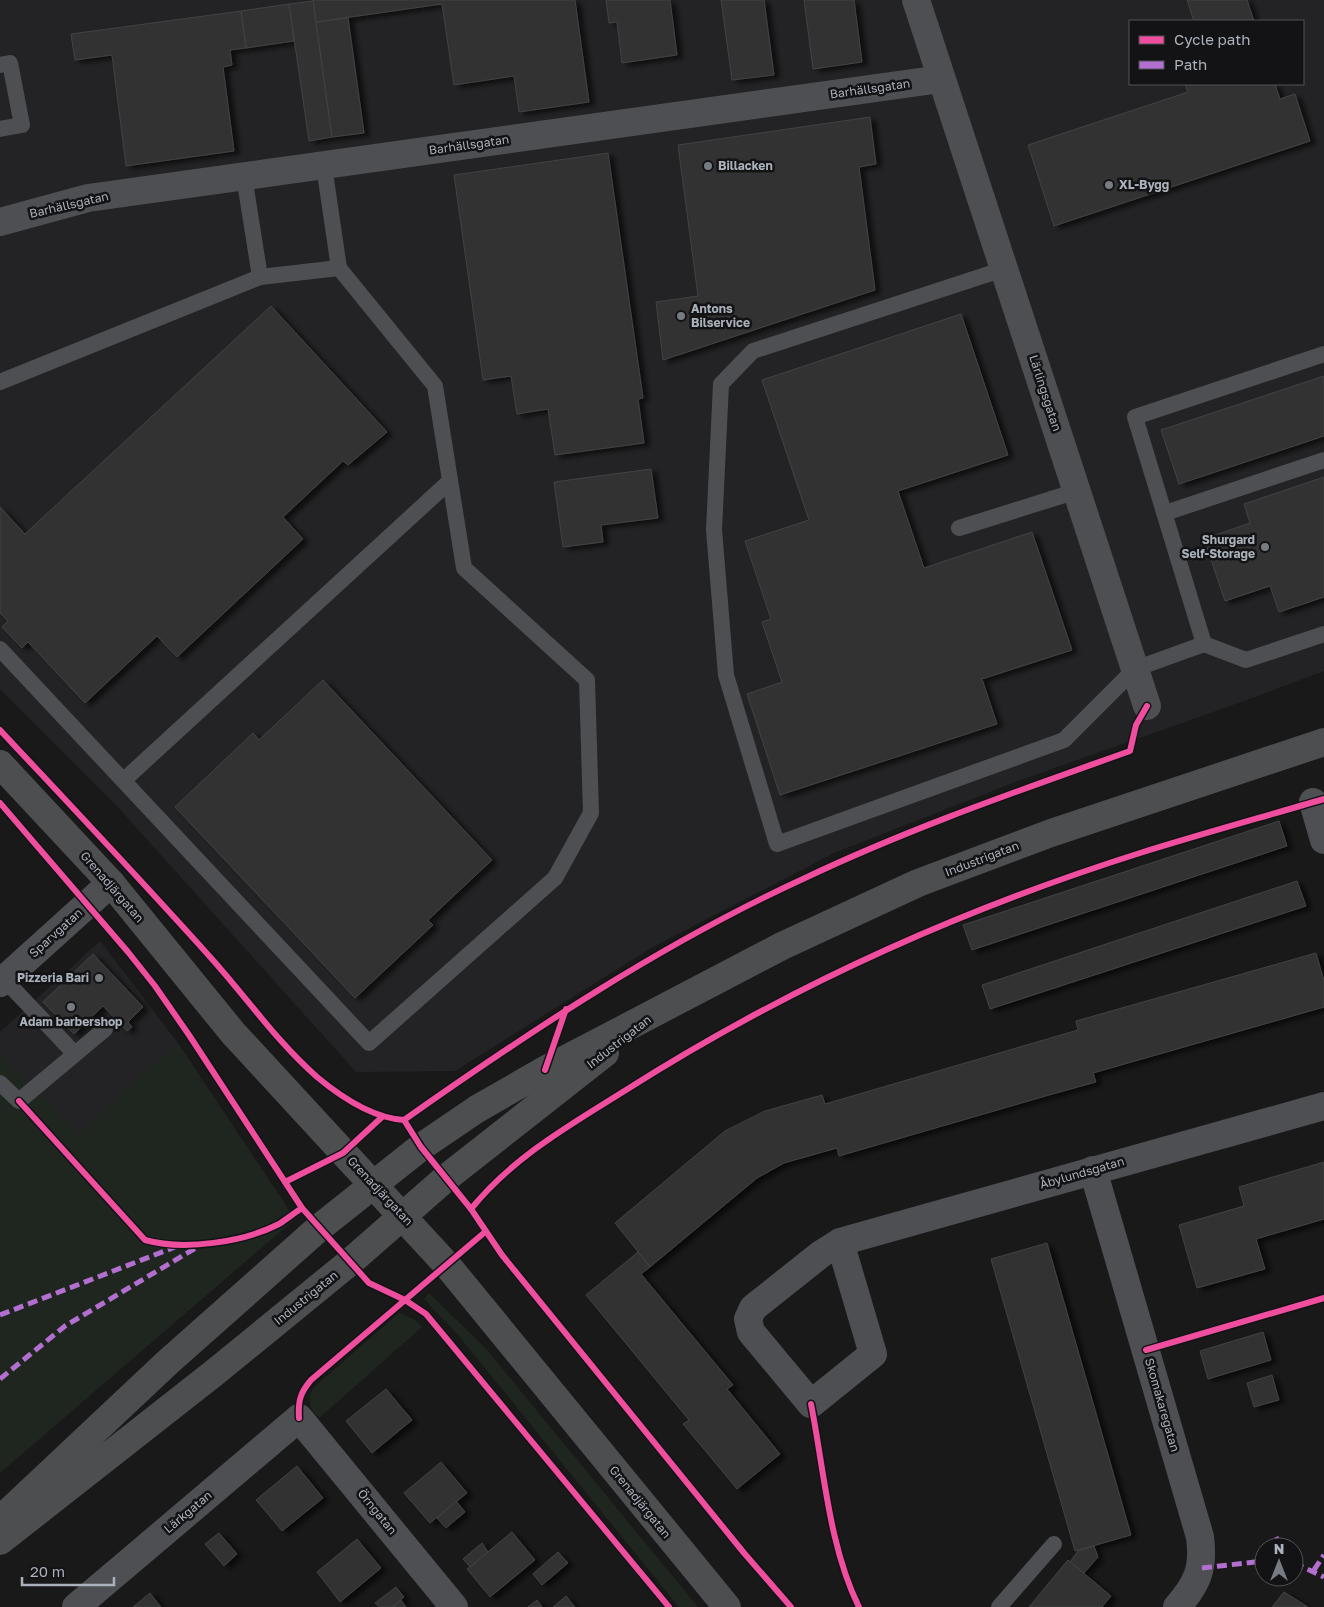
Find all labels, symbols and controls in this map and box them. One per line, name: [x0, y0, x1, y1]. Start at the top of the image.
legend: [1129, 20, 1304, 85]
text: Cycle path: [1174, 30, 1250, 48]
text: Path: [1174, 55, 1207, 73]
street label: Barhällsgatan: [829, 75, 911, 102]
street label: Barhällsgatan: [428, 131, 510, 158]
place label: Billacken: [718, 158, 773, 173]
marker: Billacken: [702, 160, 714, 172]
place label: XL-Bygg: [1119, 177, 1169, 192]
marker: XL-Bygg: [1103, 179, 1115, 191]
street label: Barhällsgatan: [28, 188, 110, 221]
place label: Antons Bilservice: [691, 301, 750, 330]
marker: Antons Bilservice: [675, 310, 687, 322]
street label: Lärlingsgatan: [1026, 353, 1065, 433]
place label: Shurgard Self-Storage: [1181, 532, 1255, 561]
marker: Shurgard Self-Storage: [1259, 541, 1271, 553]
street label: Industrigatan: [943, 838, 1021, 879]
street label: Grenadjärgatan: [77, 848, 147, 925]
street label: Sparvgatan: [26, 905, 85, 960]
place label: Pizzeria Bari: [17, 970, 89, 985]
marker: Pizzeria Bari: [93, 972, 105, 984]
marker: Adam barbershop: [65, 1001, 77, 1013]
street label: Industrigatan: [583, 1012, 654, 1071]
place label: Adam barbershop: [20, 1014, 123, 1029]
street label: Grenadjärgatan: [345, 1153, 416, 1228]
street label: Åbylundsgatan: [1038, 1153, 1126, 1192]
street label: Industrigatan: [271, 1267, 341, 1328]
street label: Skomakaregatan: [1142, 1356, 1183, 1453]
street label: Grenadjärgatan: [607, 1462, 674, 1541]
street label: Örngatan: [355, 1486, 400, 1537]
street label: Lärkgatan: [161, 1487, 215, 1536]
north arrow: [1254, 1537, 1304, 1587]
text: N: [1274, 1540, 1284, 1557]
scale bar: [22, 1554, 115, 1586]
text: 20 m: [30, 1562, 65, 1580]

